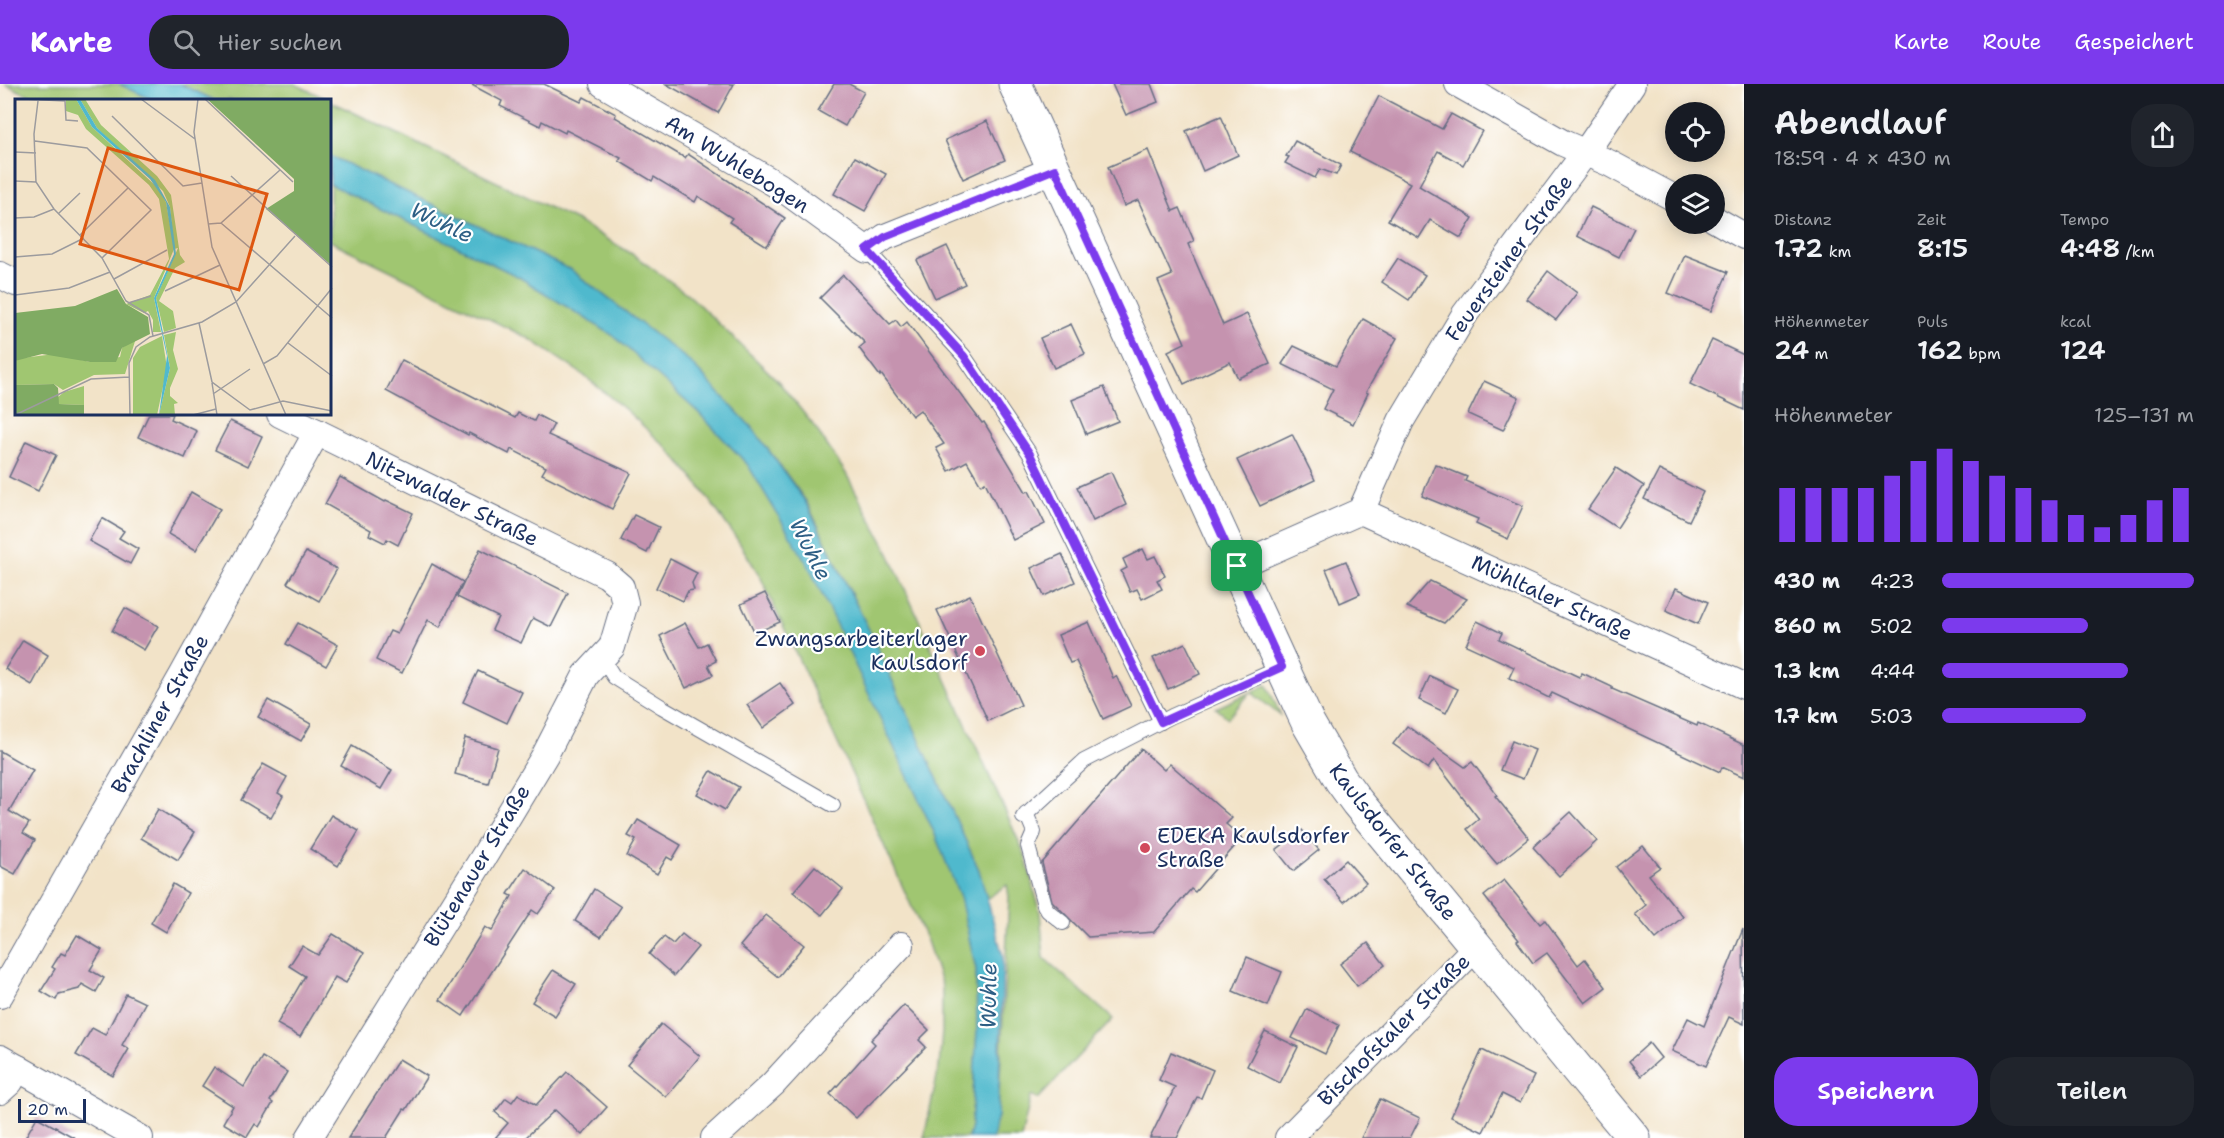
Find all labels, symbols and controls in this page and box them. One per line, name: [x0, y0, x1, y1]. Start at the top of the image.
search box: [149, 15, 569, 69]
text: Karte: [30, 23, 113, 61]
icon: search: [170, 26, 203, 59]
text: Hier suchen: [218, 28, 342, 57]
text: Karte: [1894, 28, 1949, 56]
text: Route: [1982, 28, 2041, 56]
text: Gespeichert: [2074, 28, 2194, 56]
inset map: [15, 99, 332, 416]
text: Abendlauf: [1774, 100, 1947, 145]
map controls: [1665, 102, 1725, 234]
button: locate: [1665, 102, 1725, 162]
button: share: [2131, 104, 2194, 167]
street label: Am Wuhlebogen: [660, 108, 815, 220]
text: 18:59 · 4 × 430 m: [1774, 145, 1951, 171]
street label: Feuersteiner Straße: [1439, 169, 1579, 347]
button: layers: [1665, 174, 1725, 234]
water label: Wuhle: [406, 195, 478, 250]
text: Distanz: [1774, 209, 1832, 230]
text: Zeit: [1917, 209, 1946, 230]
text: Tempo: [2060, 209, 2109, 230]
text: 1.72: [1774, 230, 1823, 265]
text: 8:15: [1917, 230, 1968, 265]
text: 4:48: [2060, 230, 2120, 265]
text: km: [1823, 241, 1851, 262]
text: /km: [2120, 241, 2154, 262]
text: Höhenmeter: [1774, 311, 1869, 332]
text: Puls: [1917, 311, 1948, 332]
text: kcal: [2060, 311, 2091, 332]
text: 24: [1774, 332, 1809, 367]
text: 162: [1917, 332, 1963, 367]
text: 124: [2060, 332, 2106, 367]
text: m: [1809, 343, 1828, 364]
text: bpm: [1963, 343, 2001, 364]
text: Höhenmeter: [1774, 402, 1893, 428]
text: 125–131 m: [2094, 402, 2194, 428]
street label: Nitzwalder Straße: [361, 445, 543, 553]
water label: Wuhle: [783, 513, 838, 585]
pin: [1211, 540, 1262, 591]
street label: Mühltaler Straße: [1467, 548, 1637, 648]
icon: arrive: [1220, 549, 1253, 582]
text: 430 m: [1774, 568, 1840, 594]
text: 4:23: [1870, 568, 1915, 594]
text: 860 m: [1774, 613, 1841, 639]
text: 5:02: [1870, 613, 1913, 639]
place label: Zwangsarbeiterlager Kaulsdorf: [755, 625, 968, 677]
street label: Brachliner Straße: [105, 629, 215, 799]
marker: Zwangsarbeiterlager Kaulsdorf: [973, 644, 987, 658]
text: 1.3 km: [1774, 658, 1840, 684]
text: 4:44: [1870, 658, 1915, 684]
text: 1.7 km: [1774, 703, 1838, 729]
text: 5:03: [1870, 703, 1913, 729]
street label: Kaulsdorfer Straße: [1323, 758, 1463, 926]
street label: Blütenauer Straße: [417, 780, 537, 952]
place label: EDEKA Kaulsdorfer Straße: [1157, 822, 1350, 874]
marker: EDEKA Kaulsdorfer Straße: [1138, 841, 1152, 855]
street label: Bischofstaler Straße: [1312, 948, 1476, 1112]
water label: Wuhle: [973, 963, 1004, 1029]
button: Speichern: [1774, 1057, 1978, 1126]
button: Teilen: [1990, 1057, 2194, 1126]
scale bar: [18, 1096, 86, 1124]
text: 20 m: [27, 1099, 68, 1120]

